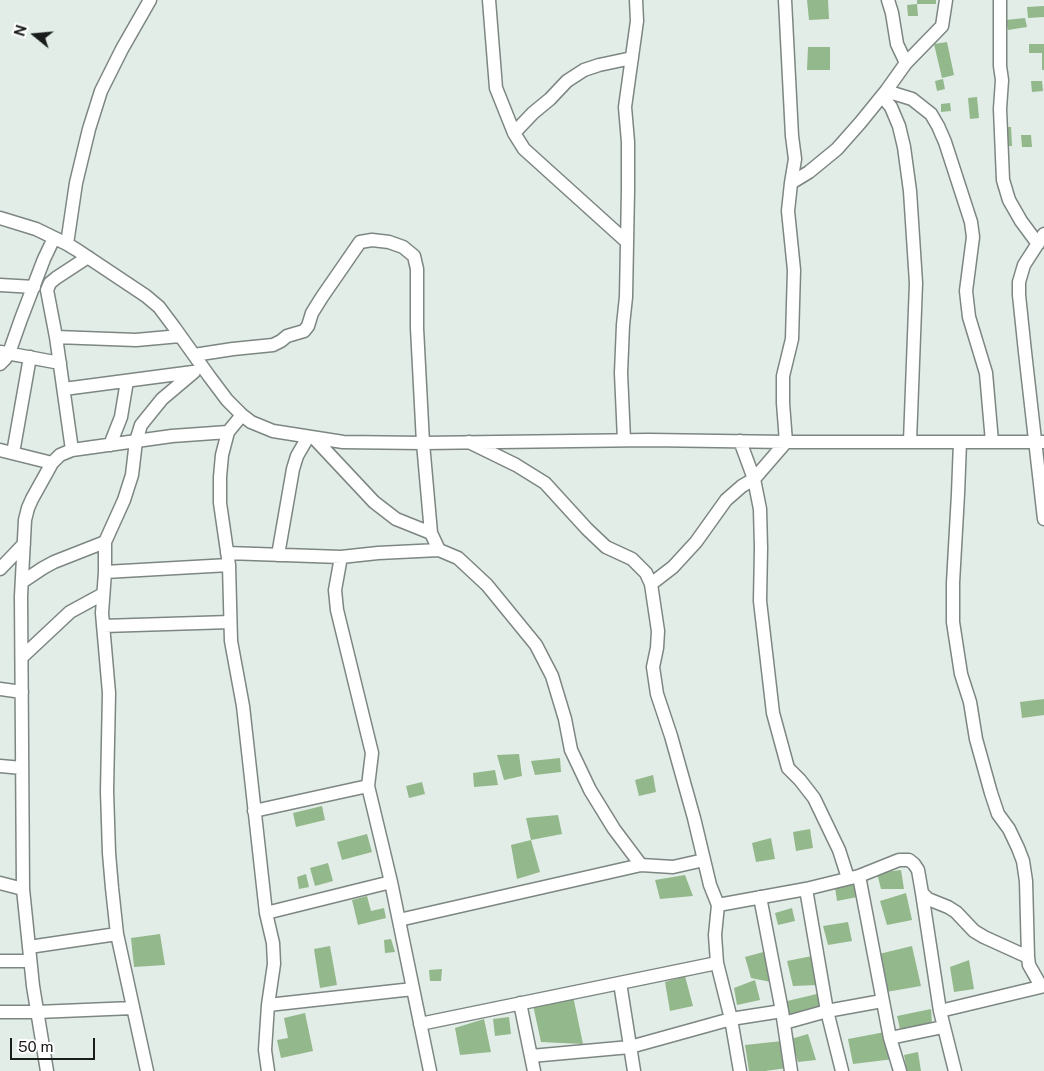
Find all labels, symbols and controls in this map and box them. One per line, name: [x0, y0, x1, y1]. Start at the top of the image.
north arrow: [10, 10, 60, 60]
text: N: [11, 23, 30, 38]
scale bar: [12, 1028, 98, 1060]
text: 50 m: [18, 1038, 53, 1055]

